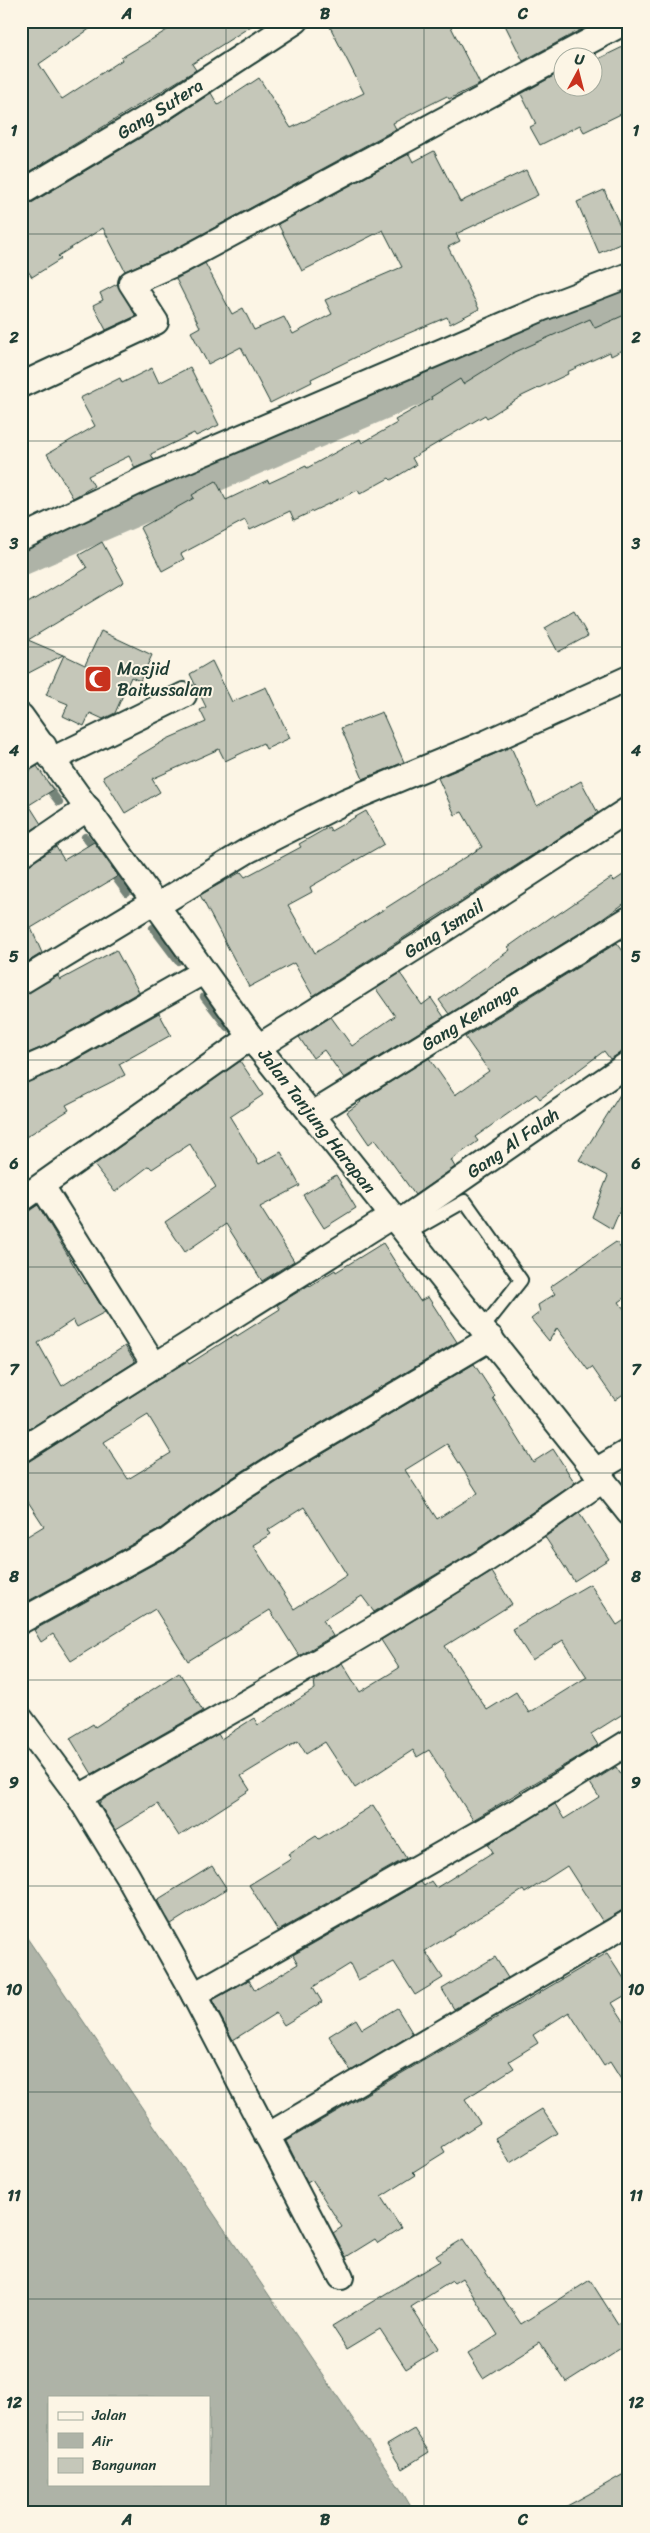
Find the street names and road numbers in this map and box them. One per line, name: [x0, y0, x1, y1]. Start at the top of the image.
street label: Gang Sutera: [110, 70, 210, 148]
street label: Gang Ismail: [397, 890, 492, 967]
street label: Gang Kenanga: [415, 974, 525, 1060]
street label: Jalan Tanjung Harapan: [249, 1040, 385, 1201]
street label: Gang Al Falah: [460, 1099, 566, 1187]

